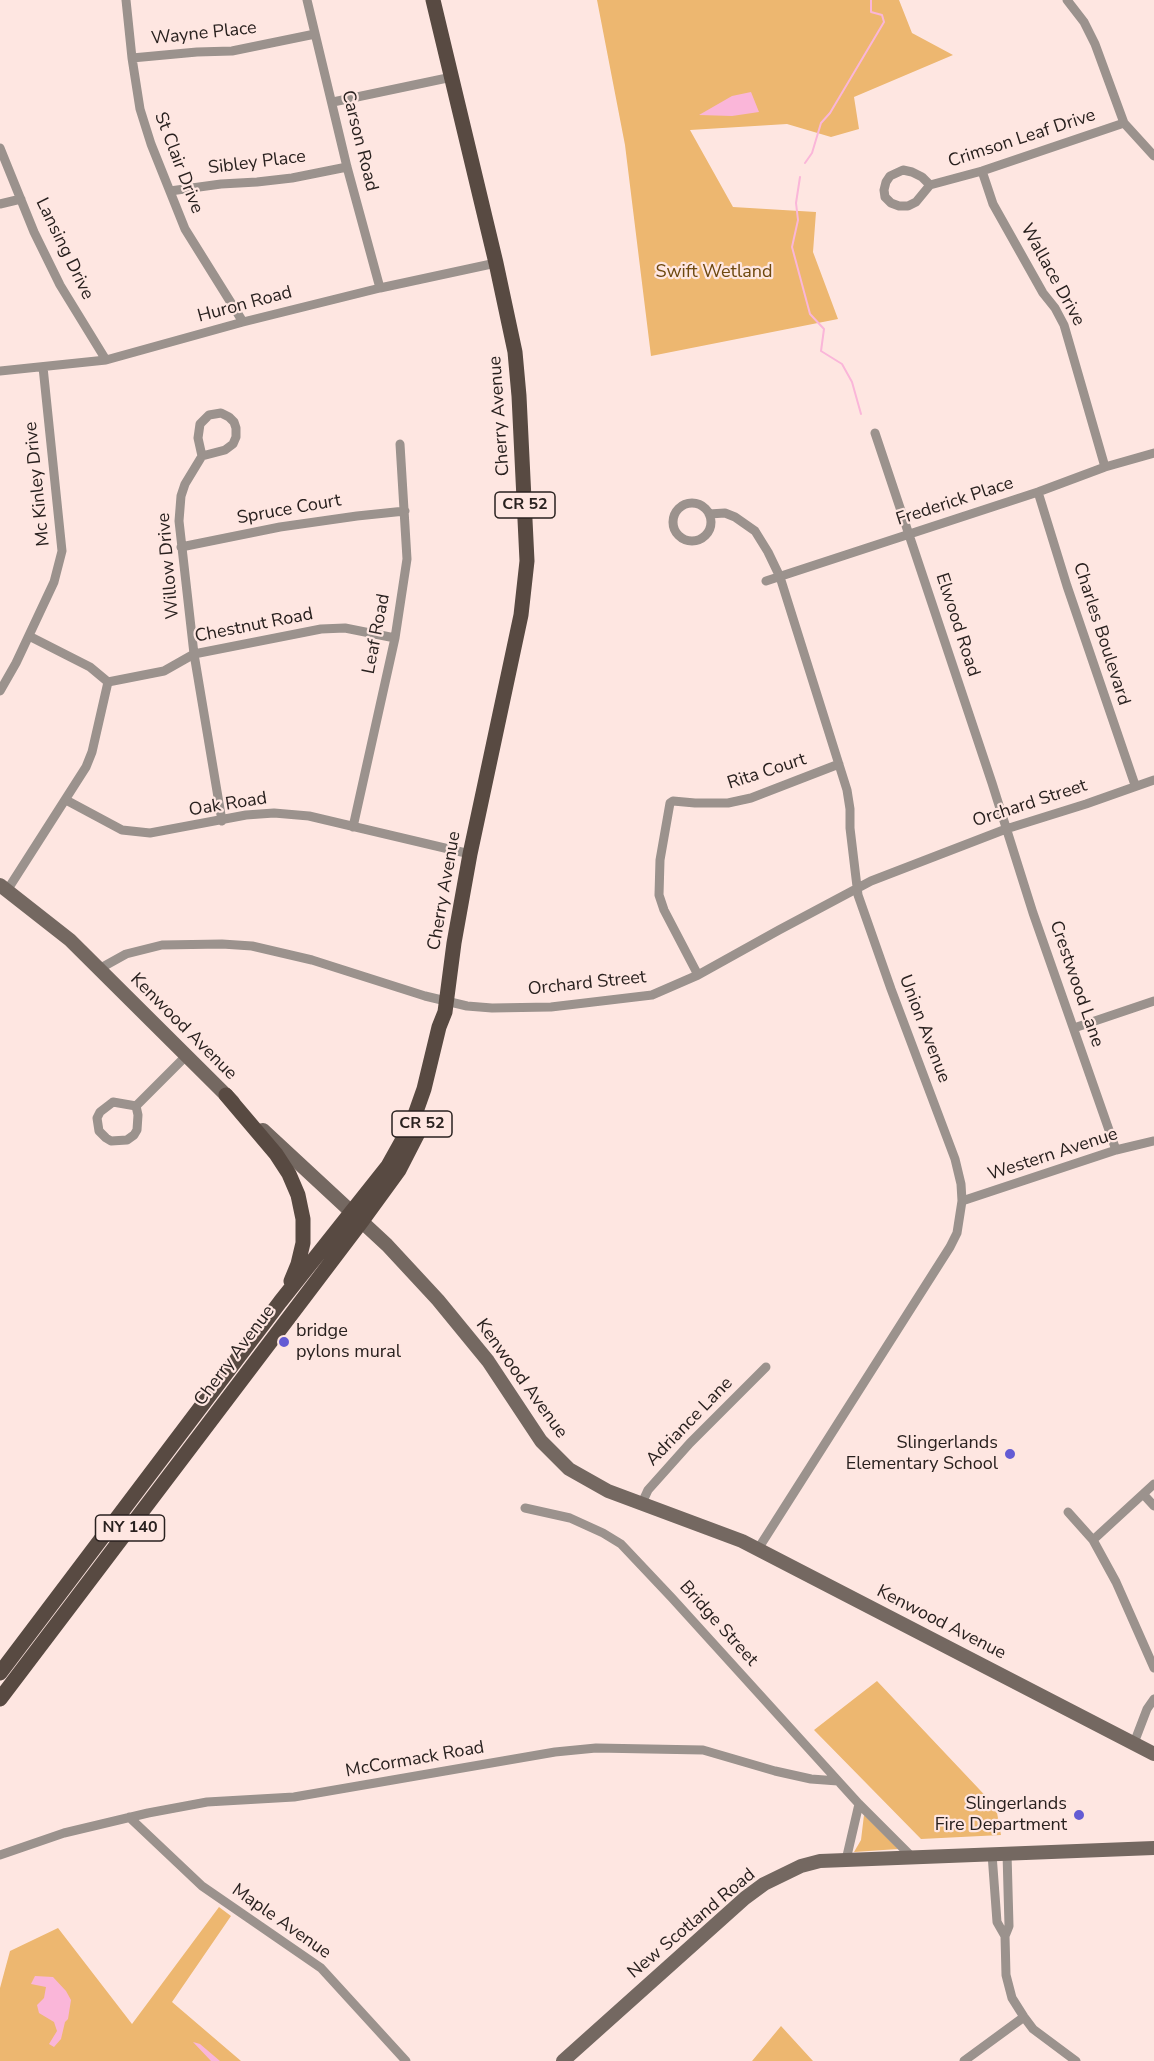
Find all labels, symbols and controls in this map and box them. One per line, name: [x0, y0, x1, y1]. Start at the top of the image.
street label: Wayne Place: [150, 18, 258, 50]
street label: Carson Road: [336, 88, 382, 194]
street label: Crimson Leaf Drive: [946, 105, 1098, 173]
street label: St Clair Drive: [149, 109, 207, 217]
street label: Sibley Place: [207, 146, 307, 180]
street label: Lansing Drive: [30, 195, 98, 303]
street label: Wallace Drive: [1015, 220, 1089, 330]
park label: Swift Wetland: [656, 262, 772, 284]
street label: Huron Road: [195, 282, 295, 328]
street label: Cherry Avenue: [485, 355, 515, 477]
street label: Mc Kinley Drive: [21, 421, 55, 547]
street label: Frederick Place: [894, 473, 1016, 531]
street label: Spruce Court: [235, 490, 343, 530]
road number: CR 52: [495, 492, 555, 518]
street label: Willow Drive: [154, 512, 184, 620]
street label: Charles Boulevard: [1068, 560, 1134, 708]
street label: Elwood Road: [930, 570, 984, 680]
street label: Leaf Road: [359, 592, 395, 676]
street label: Chestnut Road: [193, 604, 315, 648]
street label: Rita Court: [725, 749, 809, 795]
street label: Orchard Street: [970, 775, 1090, 833]
street label: Oak Road: [187, 788, 269, 822]
street label: Cherry Avenue: [424, 830, 466, 952]
street label: Crestwood Lane: [1044, 918, 1108, 1050]
street label: Orchard Street: [527, 967, 647, 1001]
street label: Kenwood Avenue: [125, 969, 241, 1085]
street label: Union Avenue: [894, 972, 954, 1086]
road number: CR 52: [392, 1111, 452, 1137]
street label: Western Avenue: [985, 1124, 1121, 1186]
street label: Cherry Avenue: [190, 1301, 280, 1411]
street label: Kenwood Avenue: [470, 1315, 572, 1443]
place label: bridge pylons mural: [296, 1321, 401, 1364]
marker: bridge pylons mural: [277, 1335, 291, 1349]
street label: Adriance Lane: [642, 1373, 738, 1471]
place label: Slingerlands Elementary School: [846, 1433, 998, 1476]
marker: Slingerlands Elementary School: [1003, 1447, 1017, 1461]
road number: NY 140: [96, 1515, 164, 1541]
street label: Bridge Street: [674, 1577, 762, 1671]
street label: Kenwood Avenue: [873, 1581, 1009, 1665]
street label: McCormack Road: [344, 1737, 486, 1783]
place label: Slingerlands Fire Department: [935, 1794, 1067, 1836]
marker: Slingerlands Fire Department: [1072, 1808, 1086, 1822]
street label: New Scotland Road: [624, 1864, 760, 1984]
street label: Maple Avenue: [227, 1880, 335, 1964]

